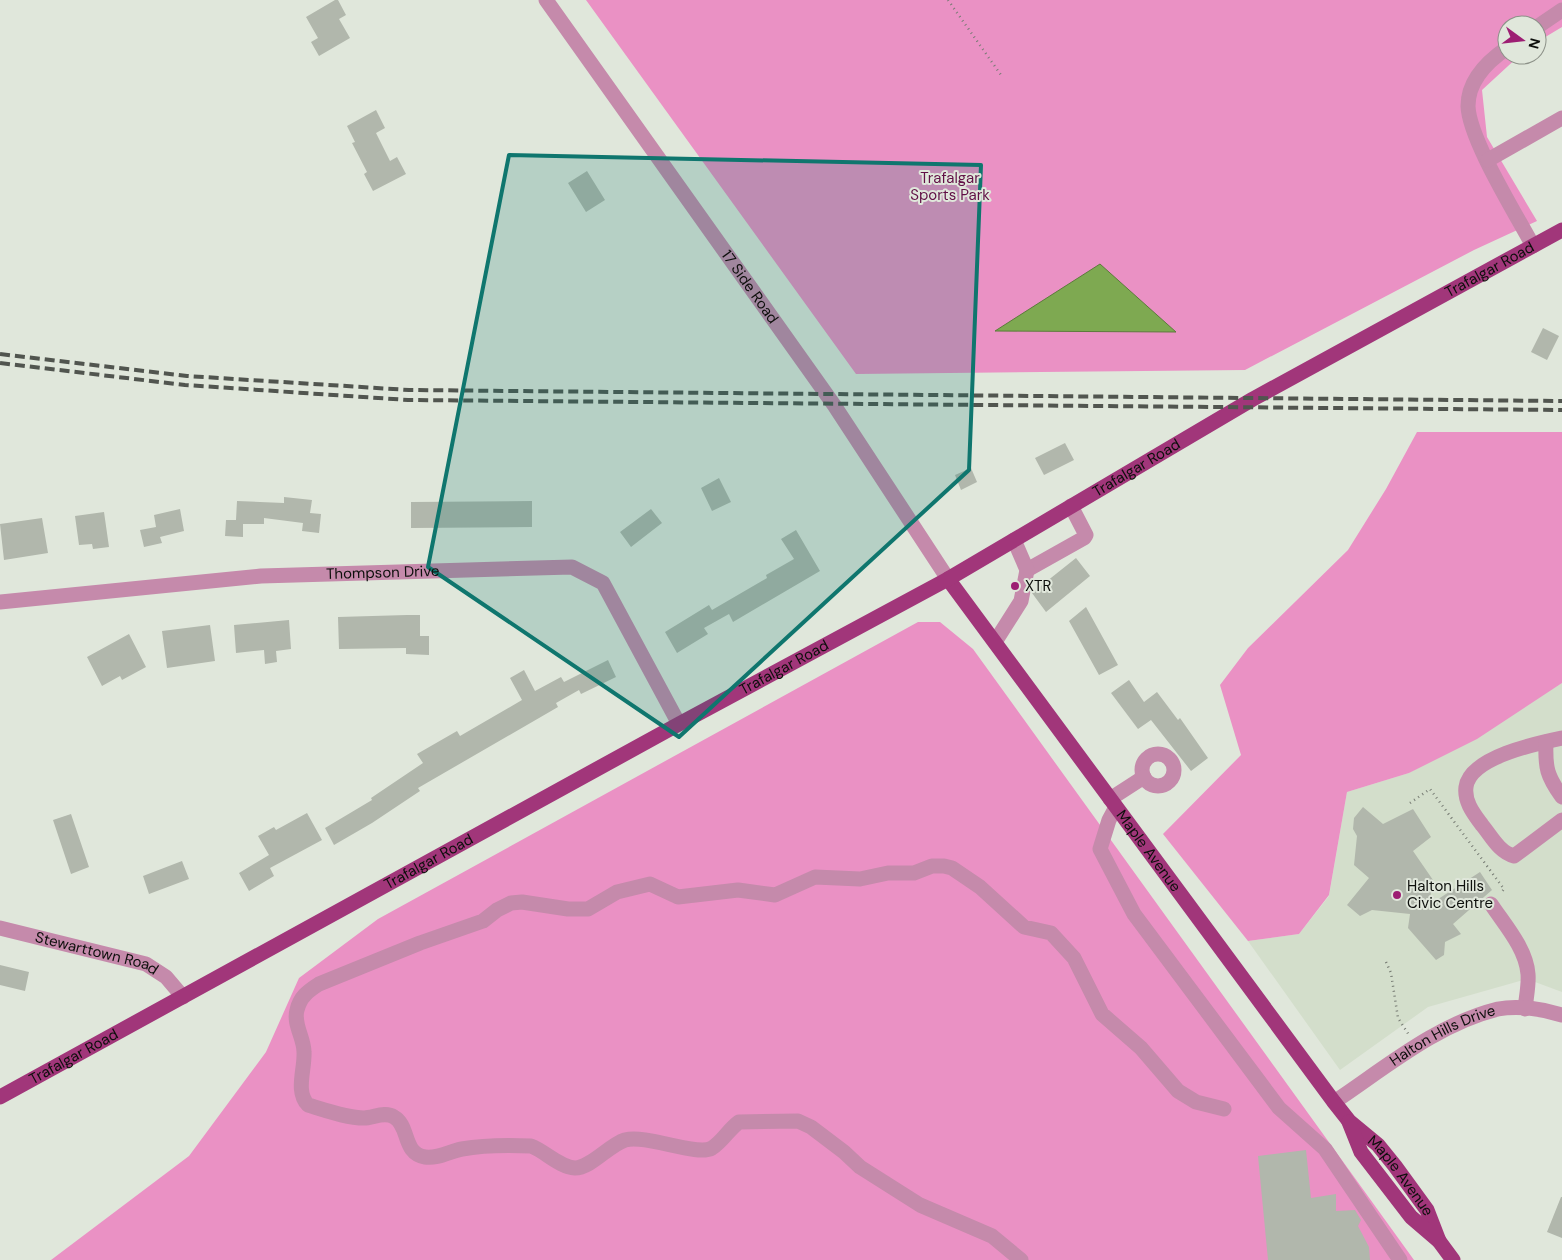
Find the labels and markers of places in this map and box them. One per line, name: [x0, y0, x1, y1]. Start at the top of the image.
place label: XTR: [1025, 576, 1051, 596]
marker: XTR: [1009, 580, 1021, 592]
place label: Halton Hills Civic Centre: [1407, 876, 1493, 913]
marker: Halton Hills Civic Centre: [1391, 889, 1403, 901]

